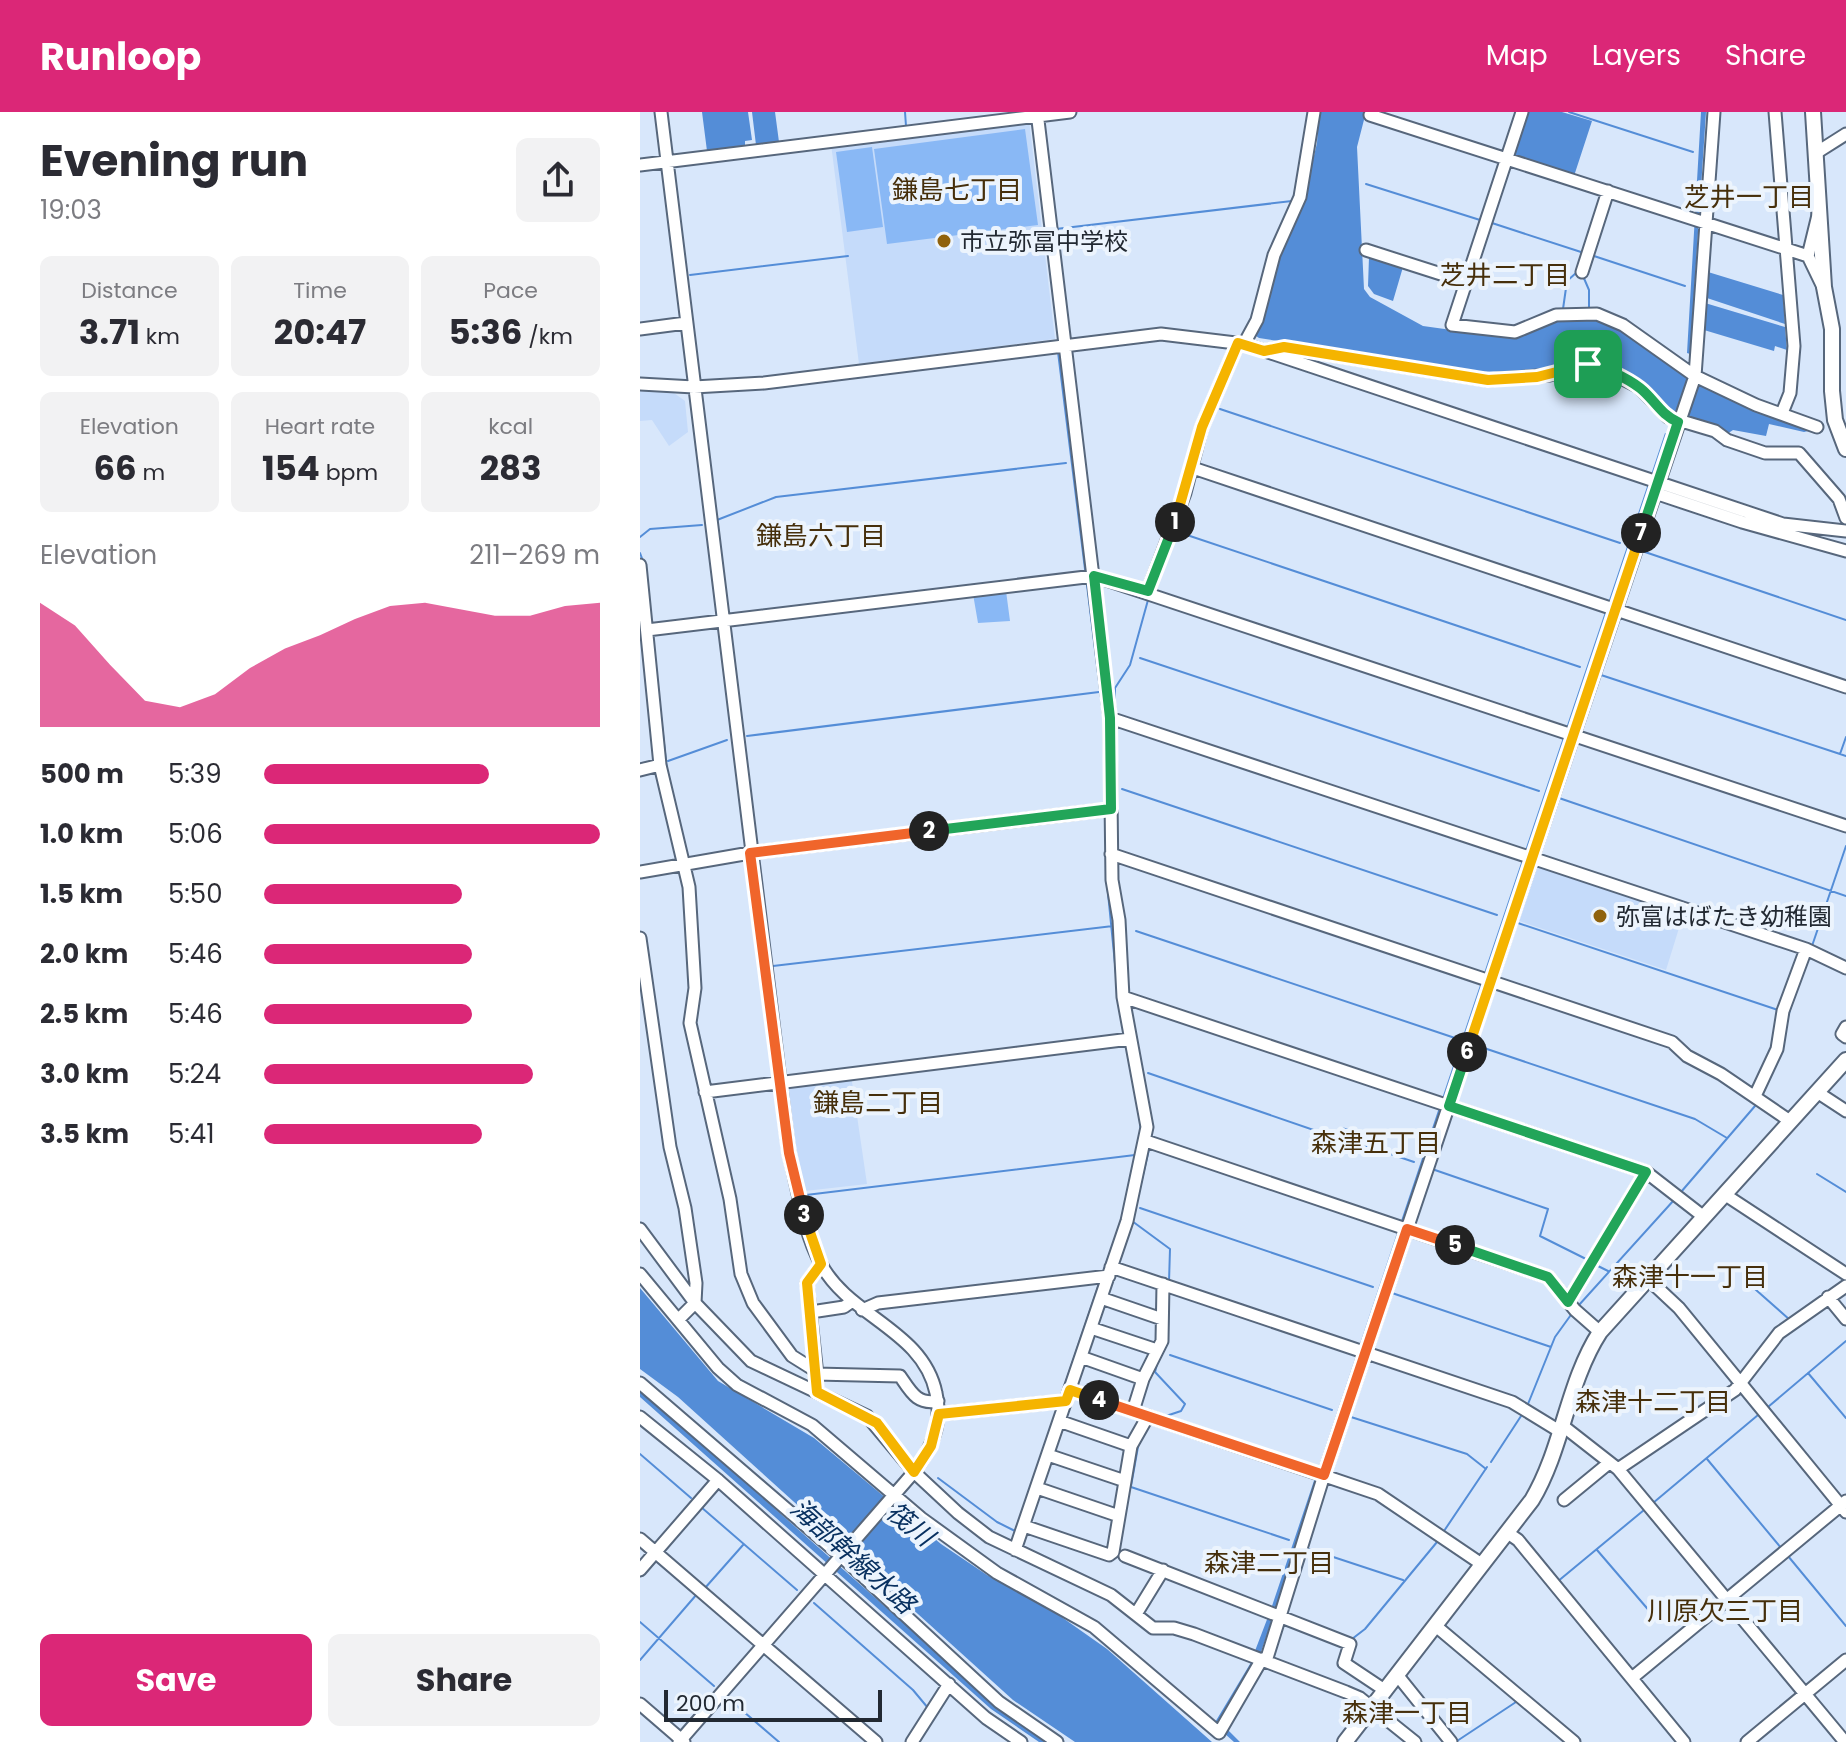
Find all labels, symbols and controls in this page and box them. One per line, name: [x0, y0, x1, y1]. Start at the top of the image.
text: Runloop: [40, 30, 201, 83]
text: Map: [1486, 36, 1548, 75]
text: Layers: [1592, 36, 1681, 75]
text: Share: [1725, 36, 1806, 75]
text: Evening run: [40, 130, 308, 191]
button: share: [516, 138, 600, 222]
district label: 鎌島七丁目: [892, 172, 1022, 208]
district label: 芝井一丁目: [1684, 179, 1814, 215]
text: 19:03: [40, 192, 102, 228]
place label: 市立弥冨中学校: [960, 225, 1128, 258]
marker: 市立弥冨中学校: [935, 232, 953, 250]
district label: 芝井二丁目: [1440, 257, 1570, 293]
text: Distance: [81, 275, 178, 306]
text: Time: [293, 275, 347, 306]
text: Pace: [483, 275, 538, 306]
text: 3.71: [79, 308, 140, 356]
text: 20:47: [274, 308, 366, 356]
text: 5:36: [449, 308, 522, 356]
text: km: [140, 321, 180, 352]
text: /km: [522, 321, 573, 352]
pin: [1554, 330, 1622, 398]
icon: arrive: [1566, 342, 1610, 386]
text: Elevation: [80, 411, 179, 442]
text: Heart rate: [265, 411, 375, 442]
text: kcal: [488, 411, 533, 442]
text: 66: [93, 444, 137, 492]
text: 154: [262, 444, 320, 492]
text: 283: [480, 444, 542, 492]
text: m: [137, 457, 165, 488]
text: bpm: [320, 457, 378, 488]
pin: 1: [1155, 502, 1195, 542]
text: 1: [1171, 506, 1179, 537]
pin: 7: [1621, 513, 1661, 553]
text: 7: [1635, 517, 1647, 548]
district label: 鎌島六丁目: [756, 518, 886, 554]
text: Elevation: [40, 537, 157, 573]
text: 211–269 m: [469, 537, 600, 573]
text: 500 m: [40, 756, 124, 792]
text: 5:39: [168, 756, 222, 792]
pin: 2: [909, 811, 949, 851]
text: 2: [923, 815, 935, 846]
text: 1.0 km: [40, 816, 123, 852]
text: 5:06: [168, 816, 223, 852]
text: 1.5 km: [40, 876, 123, 912]
text: 5:50: [168, 876, 223, 912]
place label: 弥富はばたき幼稚園: [1616, 900, 1832, 933]
marker: 弥富はばたき幼稚園: [1591, 907, 1609, 925]
text: 2.0 km: [40, 936, 128, 972]
text: 5:46: [168, 936, 223, 972]
text: 2.5 km: [40, 996, 128, 1032]
text: 5:46: [168, 996, 223, 1032]
pin: 6: [1447, 1032, 1487, 1072]
text: 6: [1460, 1036, 1474, 1067]
text: 3.0 km: [40, 1056, 129, 1092]
text: 5:24: [168, 1056, 221, 1092]
district label: 鎌島二丁目: [813, 1085, 943, 1121]
text: 3.5 km: [40, 1116, 129, 1152]
text: 5:41: [168, 1116, 215, 1152]
district label: 森津五丁目: [1311, 1125, 1441, 1161]
pin: 3: [784, 1195, 824, 1235]
text: 3: [797, 1199, 811, 1230]
pin: 5: [1435, 1225, 1475, 1265]
text: 5: [1448, 1229, 1462, 1260]
district label: 森津十一丁目: [1612, 1259, 1768, 1295]
pin: 4: [1079, 1380, 1119, 1420]
text: 4: [1092, 1384, 1106, 1415]
district label: 森津十二丁目: [1575, 1384, 1731, 1420]
water label: 海部幹線水路: [783, 1490, 924, 1623]
water label: 筏川: [878, 1494, 944, 1556]
district label: 森津二丁目: [1204, 1545, 1334, 1581]
district label: 川原欠三丁目: [1647, 1593, 1803, 1629]
button: Save: [40, 1634, 312, 1726]
button: Share: [328, 1634, 600, 1726]
scale bar: [664, 1686, 882, 1722]
text: 200 m: [676, 1688, 745, 1719]
district label: 森津一丁目: [1342, 1695, 1472, 1731]

